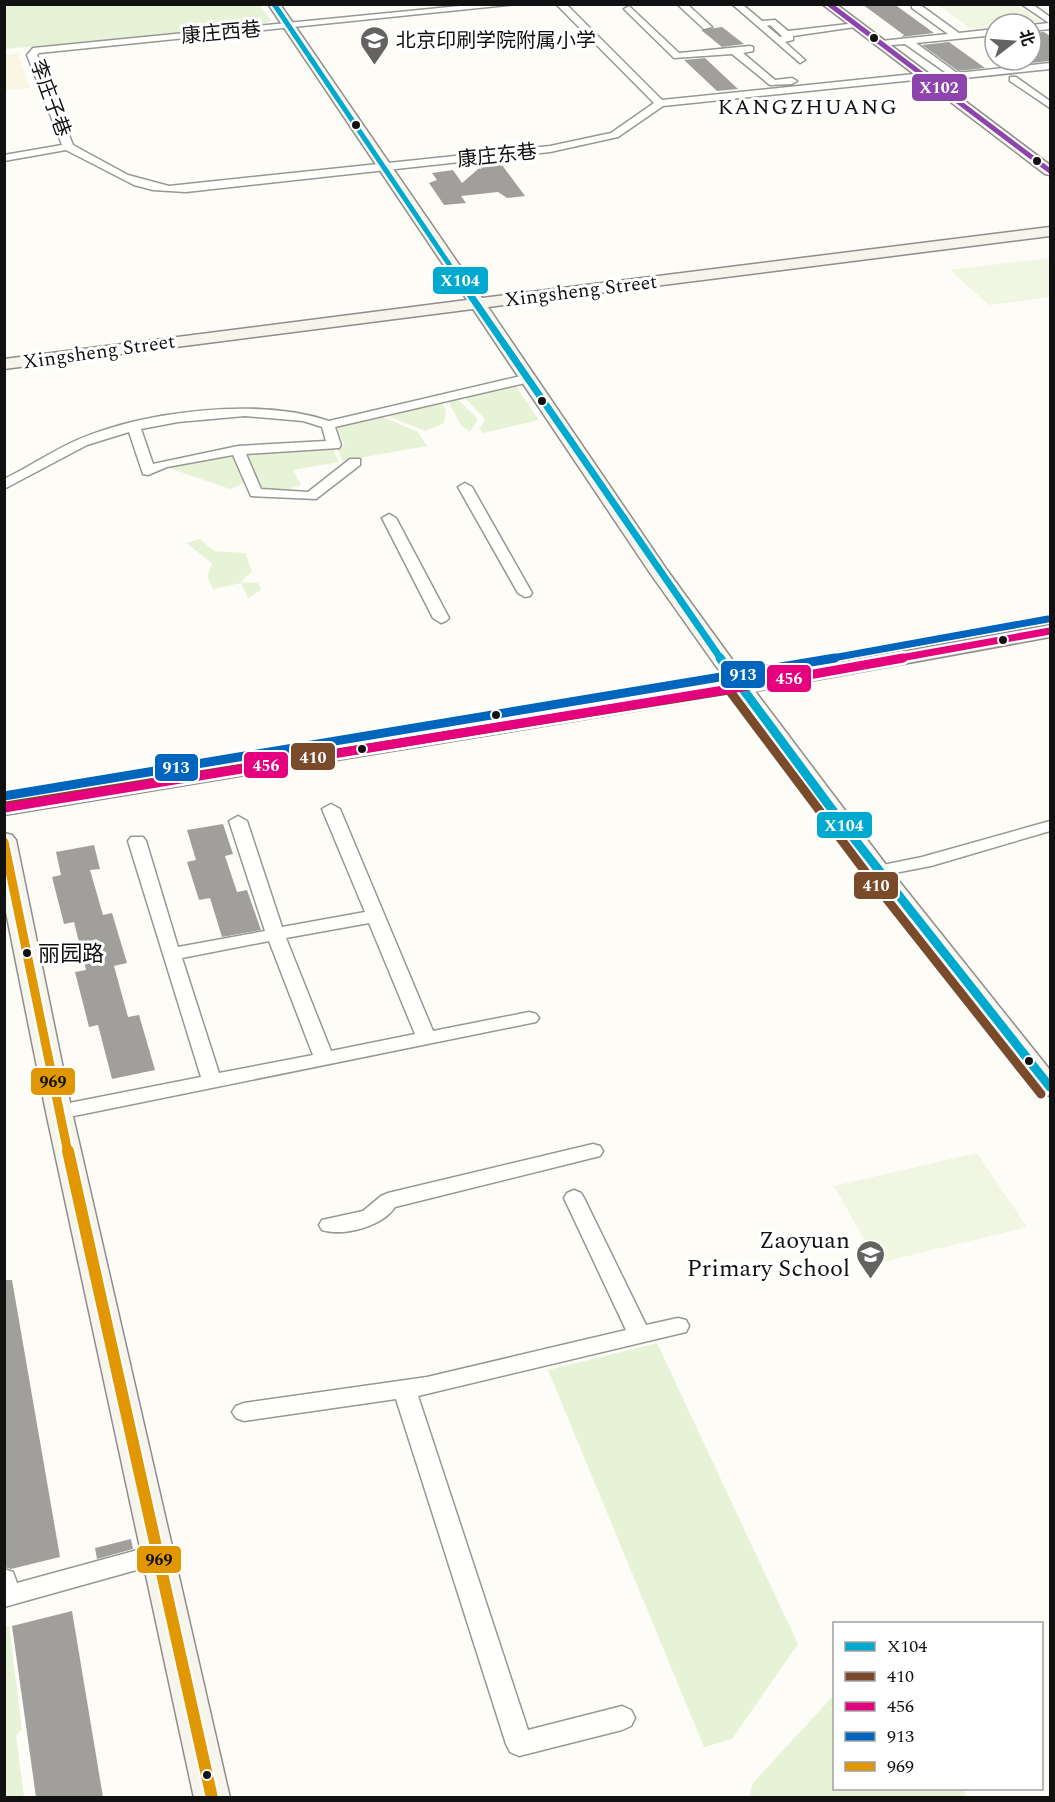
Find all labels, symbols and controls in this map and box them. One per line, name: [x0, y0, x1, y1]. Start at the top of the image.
north arrow: [983, 12, 1043, 72]
street label: 康庄西巷: [180, 15, 262, 51]
school or university icon: 北京印刷学院附属小学: [359, 24, 391, 66]
place label: 北京印刷学院附属小学: [396, 26, 596, 56]
text: 北: [1013, 27, 1040, 49]
unlabelled marker: [868, 32, 880, 44]
street label: 李庄子巷: [22, 56, 78, 141]
line badge: X102: [911, 73, 968, 102]
text: X102: [919, 76, 959, 100]
district label: KANGZHUANG: [718, 91, 898, 124]
unlabelled marker: [350, 119, 362, 131]
street label: 康庄东巷: [456, 137, 538, 175]
unlabelled marker: [1031, 155, 1043, 167]
line badge: X104: [432, 266, 489, 295]
street label: Xingsheng Street: [503, 267, 659, 315]
text: X104: [440, 269, 480, 293]
street label: Xingsheng Street: [21, 326, 177, 378]
unlabelled marker: [536, 395, 548, 407]
unlabelled marker: [997, 634, 1009, 646]
line badge: 913: [720, 660, 766, 689]
text: 913: [730, 663, 756, 687]
line badge: 456: [766, 664, 812, 693]
text: 456: [776, 667, 802, 691]
unlabelled marker: [490, 709, 502, 721]
line badge: 410: [290, 742, 336, 771]
unlabelled marker: [356, 743, 368, 755]
text: 410: [300, 746, 326, 770]
line badge: 456: [243, 751, 289, 779]
line badge: 913: [154, 753, 199, 782]
text: 456: [253, 754, 279, 778]
text: 913: [163, 756, 189, 780]
line badge: X104: [816, 811, 873, 839]
text: X104: [824, 814, 864, 838]
line badge: 410: [853, 871, 899, 900]
text: 410: [863, 874, 889, 898]
place label: 丽园路: [38, 938, 104, 971]
marker: 丽园路: [21, 947, 33, 959]
unlabelled marker: [1023, 1055, 1035, 1067]
line badge: 969: [30, 1067, 76, 1096]
text: 969: [40, 1070, 66, 1094]
place label: Zaoyuan Primary School: [687, 1223, 850, 1287]
school or university icon: Zaoyuan Primary School: [855, 1238, 887, 1280]
line badge: 969: [136, 1545, 182, 1574]
text: 969: [146, 1548, 172, 1572]
legend: [833, 1622, 1043, 1790]
text: X104: [887, 1633, 927, 1660]
text: 410: [887, 1663, 914, 1690]
text: 456: [887, 1693, 914, 1720]
text: 913: [887, 1723, 914, 1750]
text: 969: [887, 1753, 914, 1780]
unlabelled marker: [201, 1769, 213, 1781]

